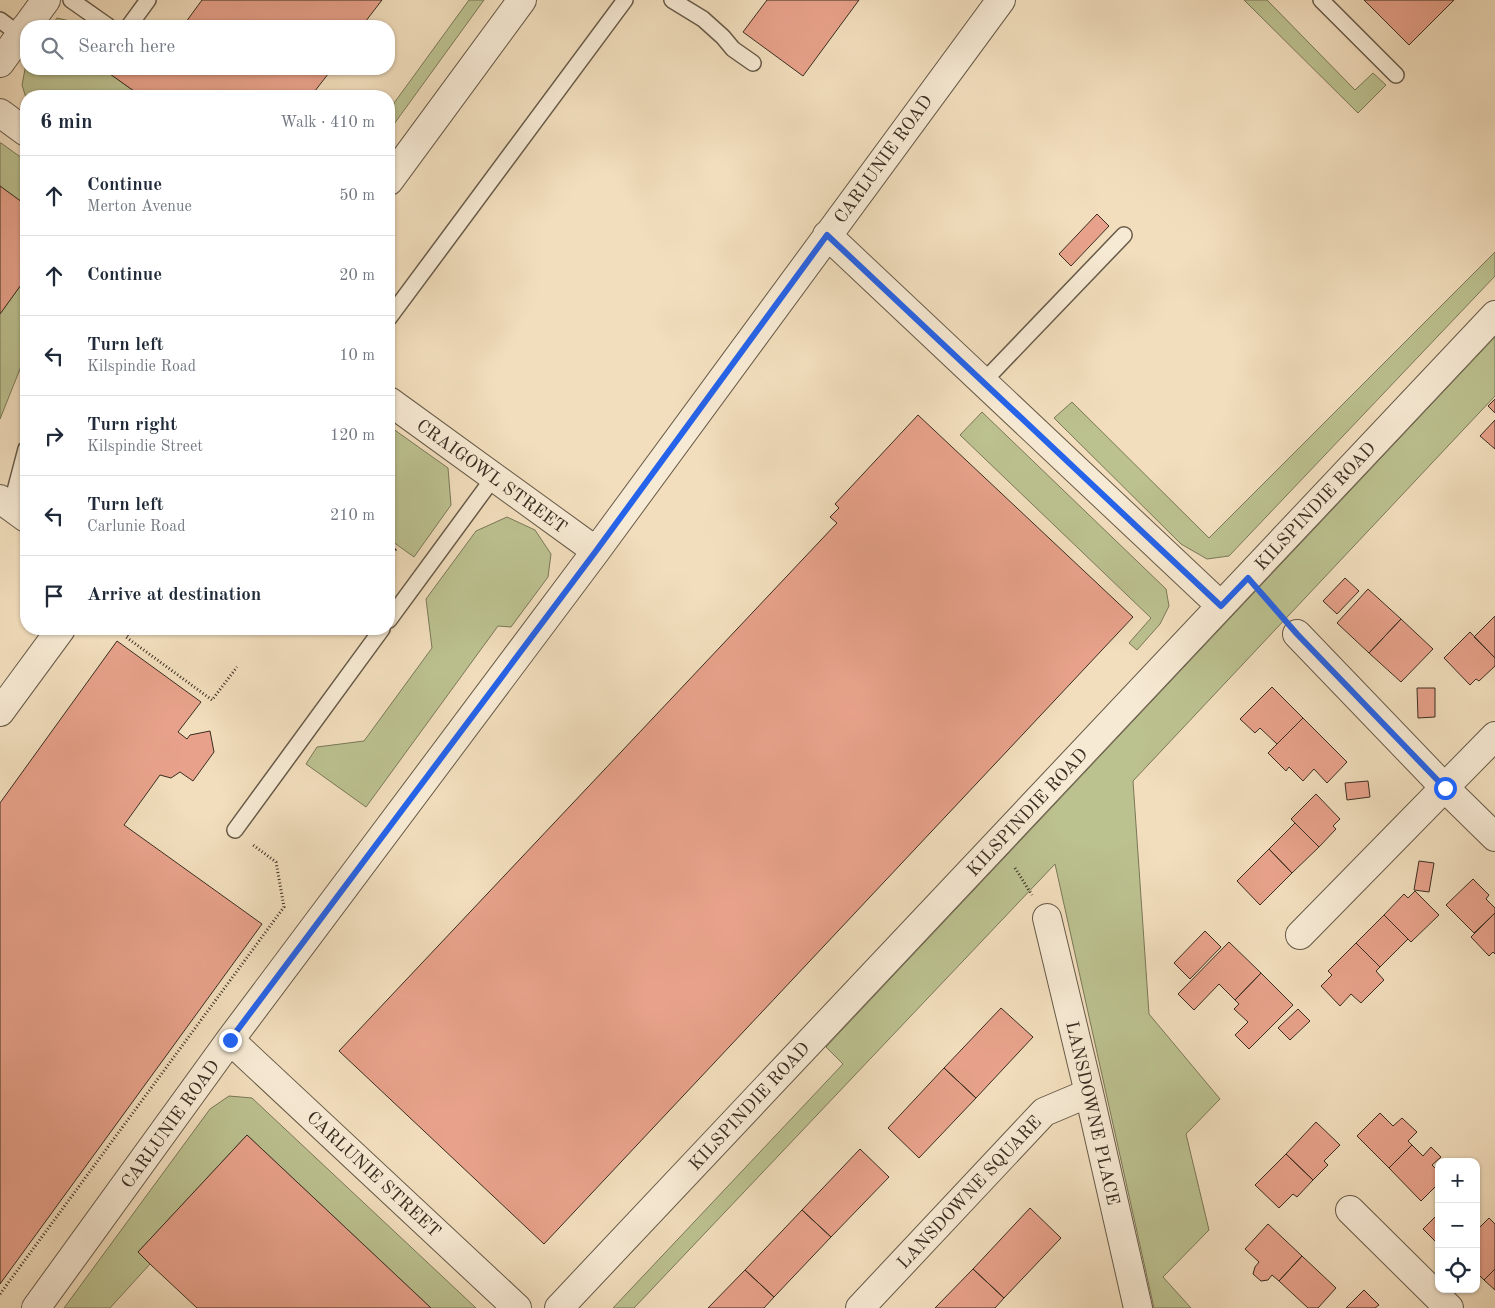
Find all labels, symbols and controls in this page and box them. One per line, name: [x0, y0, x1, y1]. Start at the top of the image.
search box: [20, 20, 395, 75]
icon: search: [38, 34, 66, 62]
text: Search here: [78, 38, 175, 57]
street label: CARLUNIE ROAD: [831, 92, 936, 227]
text: 6 min: [40, 112, 93, 133]
text: Walk · 410 m: [280, 115, 375, 131]
text: Continue: [87, 176, 162, 195]
icon: ahead: [40, 182, 68, 210]
text: 50 m: [339, 188, 375, 204]
text: Merton Avenue: [87, 199, 192, 215]
icon: ahead: [40, 262, 68, 290]
text: Continue: [87, 266, 162, 285]
text: 20 m: [339, 268, 375, 284]
text: Turn left: [87, 336, 164, 355]
icon: left: [40, 342, 68, 370]
text: 10 m: [339, 348, 375, 364]
text: Kilspindie Road: [87, 359, 196, 375]
text: Turn right: [87, 416, 177, 435]
street label: CRAIGOWL STREET: [413, 416, 570, 537]
icon: right: [40, 422, 68, 450]
text: 120 m: [330, 428, 375, 444]
text: Kilspindie Street: [87, 439, 203, 455]
street label: KILSPINDIE ROAD: [1252, 439, 1380, 574]
text: Turn left: [87, 496, 164, 515]
icon: left: [40, 502, 68, 530]
text: 210 m: [330, 508, 375, 524]
text: Carlunie Road: [87, 519, 186, 535]
icon: arrive: [40, 582, 68, 610]
text: Arrive at destination: [87, 586, 261, 605]
street label: KILSPINDIE ROAD: [964, 745, 1092, 880]
route start: [1434, 777, 1457, 800]
street label: LANSDOWNE PLACE: [1062, 1019, 1122, 1207]
route end: [219, 1029, 242, 1052]
street label: KILSPINDIE ROAD: [686, 1039, 814, 1174]
street label: CARLUNIE ROAD: [118, 1057, 223, 1192]
street label: CARLUNIE STREET: [303, 1108, 444, 1241]
street label: LANSDOWNE SQUARE: [894, 1113, 1045, 1273]
map controls: [1435, 1158, 1480, 1293]
button: +: [1435, 1158, 1480, 1203]
button: −: [1435, 1203, 1480, 1248]
button: locate: [1435, 1248, 1480, 1293]

